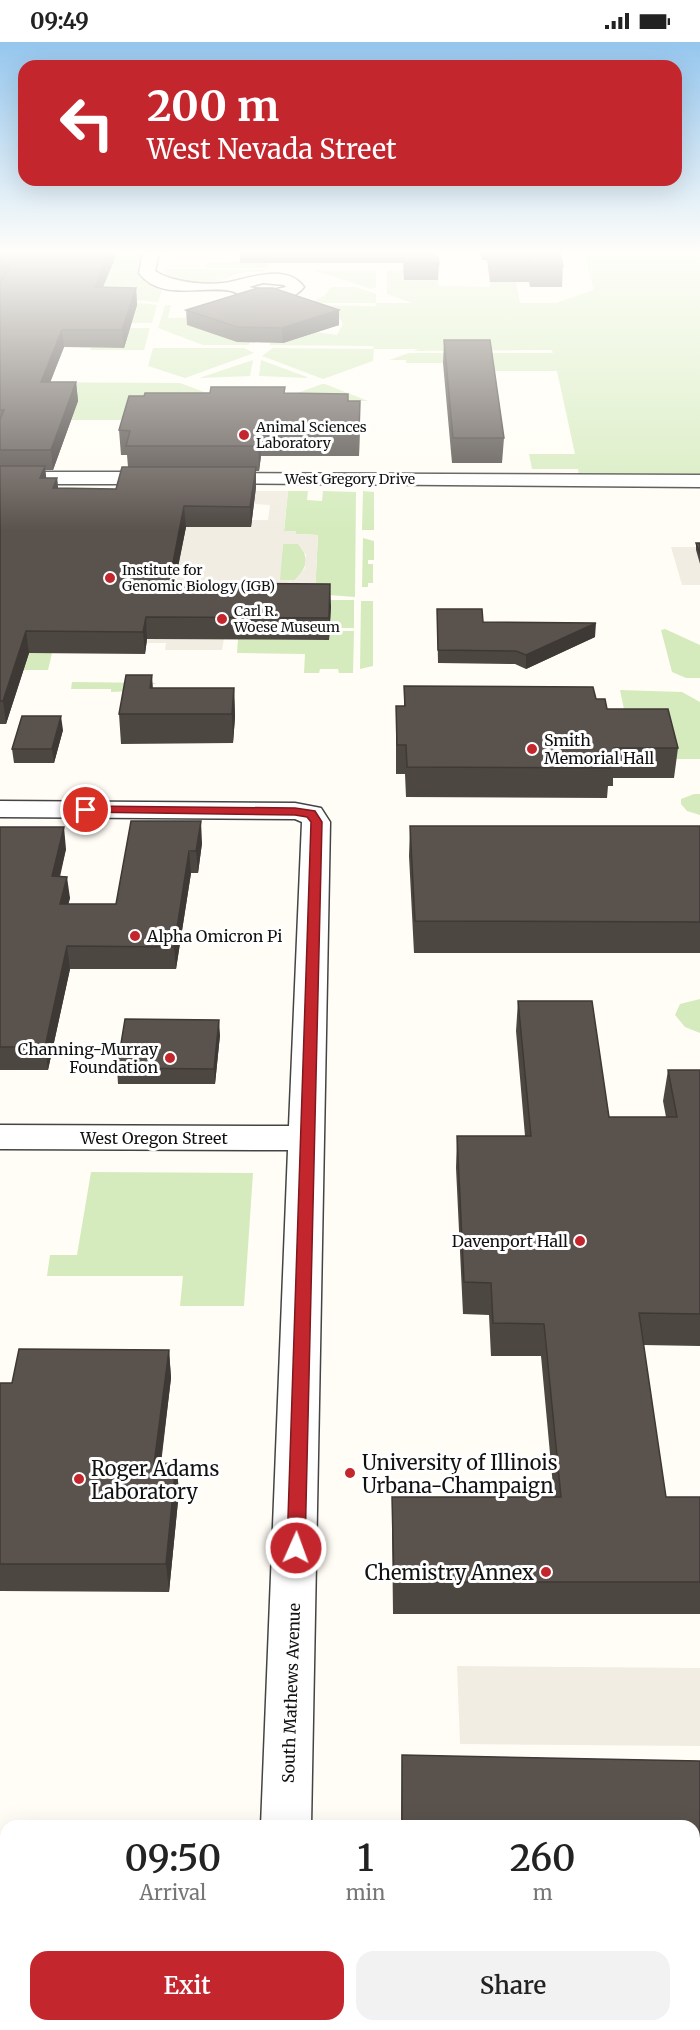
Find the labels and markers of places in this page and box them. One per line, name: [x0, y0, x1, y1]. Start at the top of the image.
place label: Animal Sciences Laboratory: [255, 418, 367, 452]
marker: Animal Sciences Laboratory: [237, 428, 251, 442]
place label: Institute for Genomic Biology (IGB): [122, 561, 275, 595]
marker: Institute for Genomic Biology (IGB): [103, 571, 117, 585]
place label: Carl R. Woese Museum: [233, 602, 340, 636]
marker: Carl R. Woese Museum: [215, 612, 229, 626]
place label: Smith Memorial Hall: [544, 730, 654, 768]
marker: Smith Memorial Hall: [525, 742, 539, 756]
pin: [60, 784, 111, 835]
place label: Alpha Omicron Pi: [146, 926, 282, 946]
marker: Alpha Omicron Pi: [128, 929, 142, 943]
place label: Channing-Murray Foundation: [18, 1039, 159, 1077]
marker: Channing-Murray Foundation: [163, 1051, 177, 1065]
place label: Davenport Hall: [452, 1231, 568, 1251]
marker: Davenport Hall: [573, 1234, 587, 1248]
place label: University of Illinois Urbana-Champaign: [362, 1450, 558, 1498]
place label: Roger Adams Laboratory: [91, 1456, 219, 1504]
marker: University of Illinois Urbana-Champaign: [343, 1466, 357, 1480]
marker: Roger Adams Laboratory: [72, 1472, 86, 1486]
place label: Chemistry Annex: [365, 1560, 534, 1585]
marker: Chemistry Annex: [539, 1565, 553, 1579]

